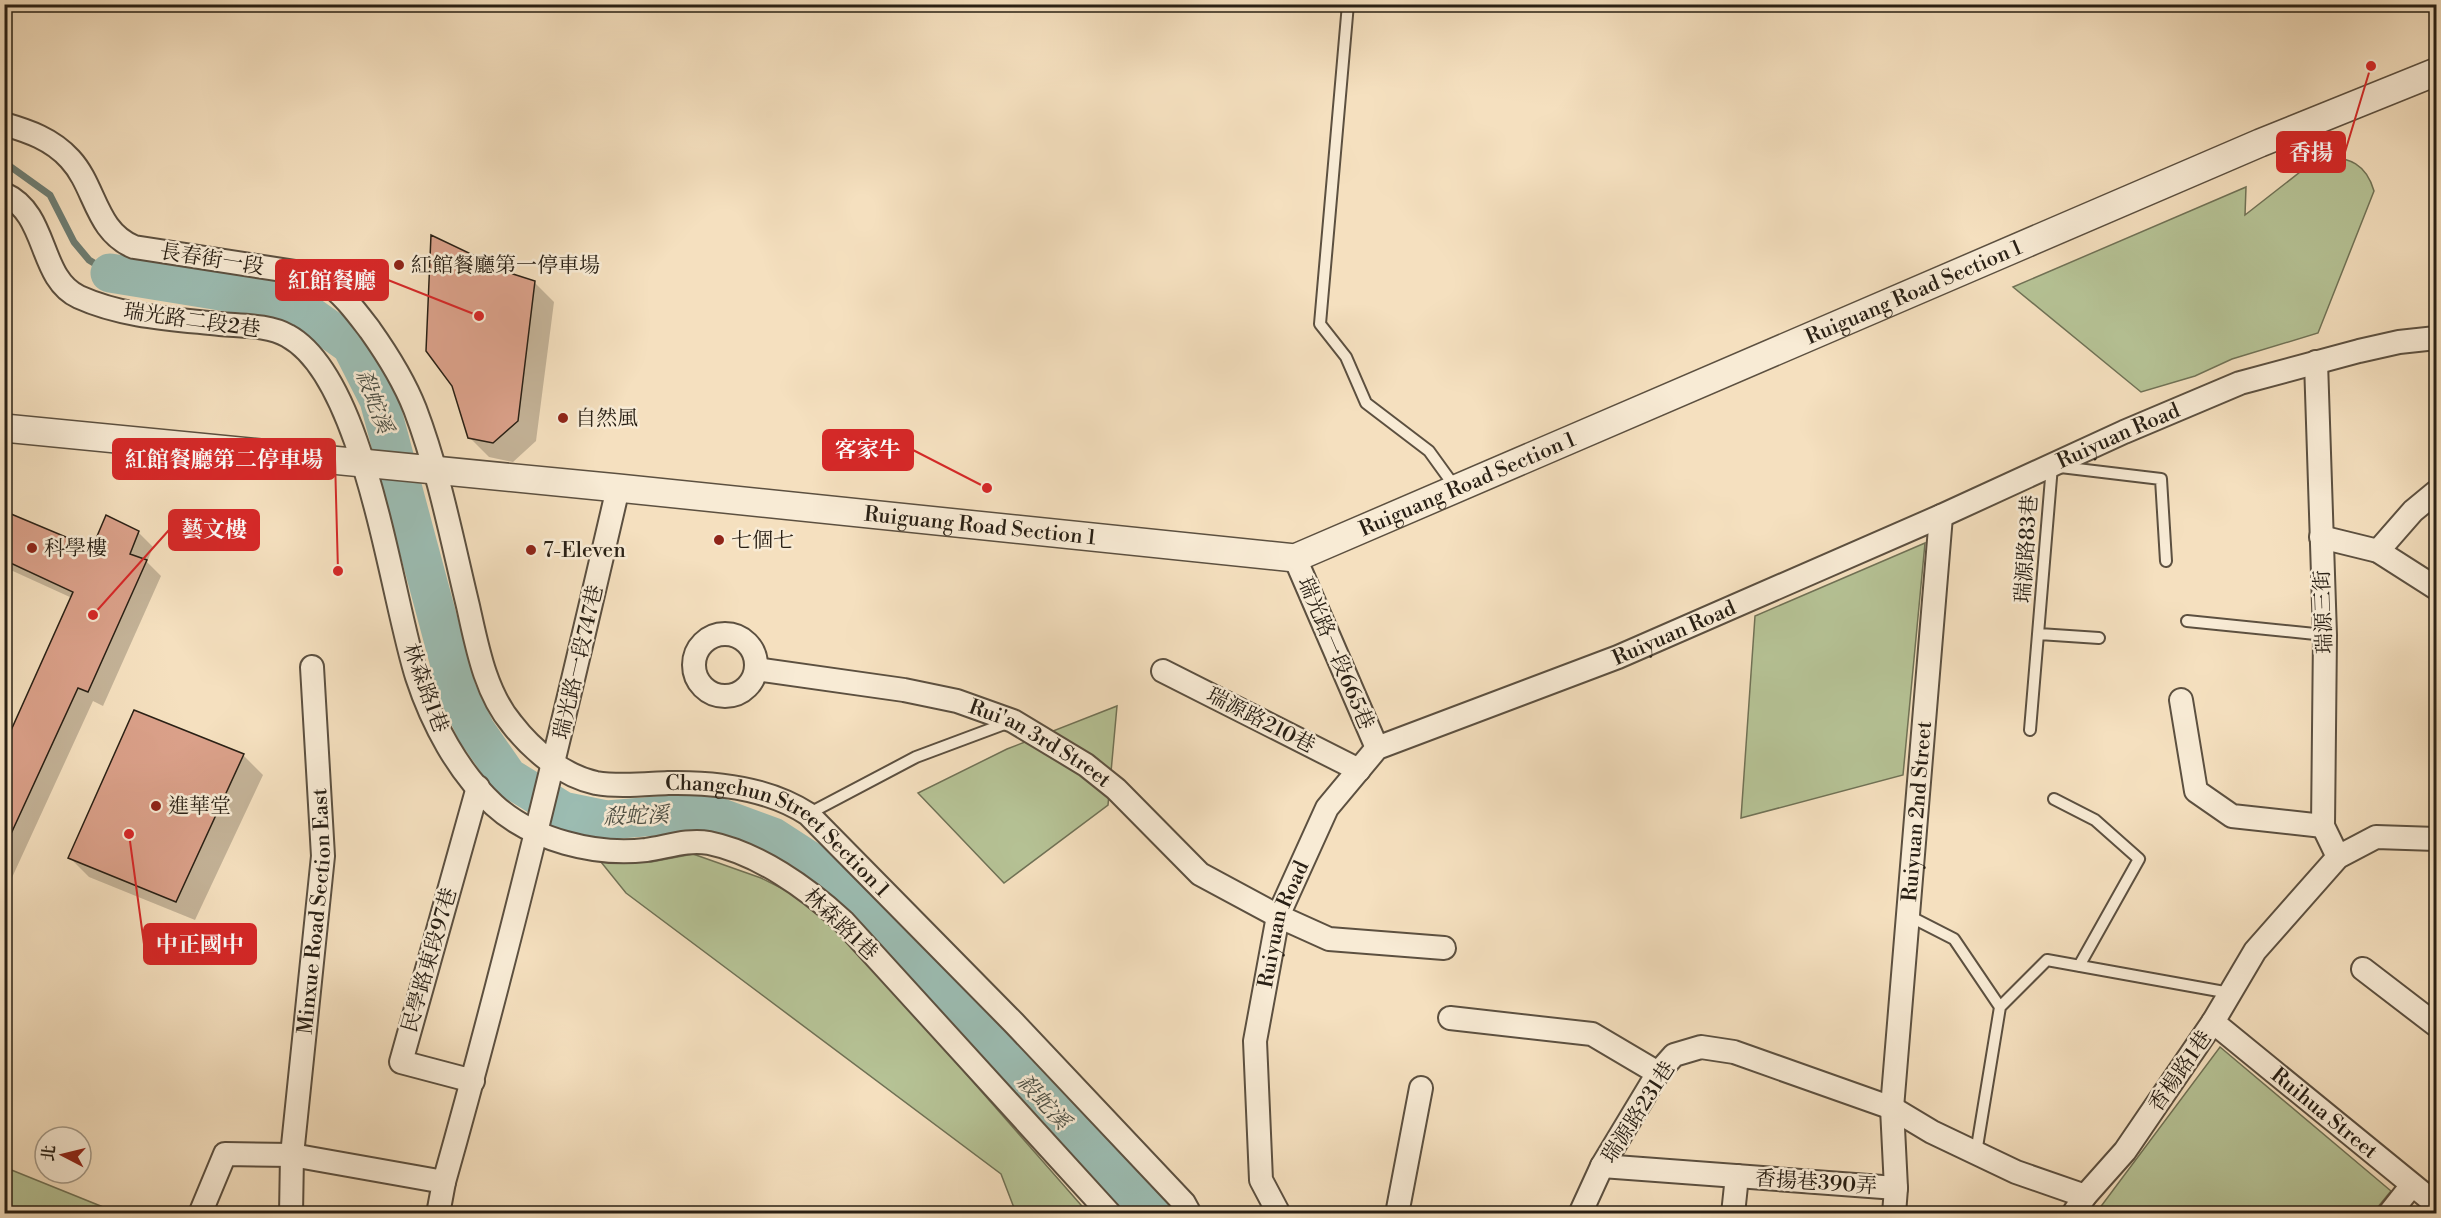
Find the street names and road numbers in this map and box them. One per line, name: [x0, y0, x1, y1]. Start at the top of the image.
street label: Ruiguang Road Section 1: [1802, 235, 2026, 351]
street label: 長春街一段: [158, 239, 266, 281]
street label: 瑞光路二段2巷: [122, 299, 262, 343]
street label: Ruiyuan Road: [2053, 398, 2184, 475]
street label: Ruiguang Road Section 1: [1355, 427, 1580, 543]
street label: 瑞源路83巷: [2010, 494, 2044, 604]
street label: Ruiguang Road Section 1: [863, 502, 1097, 551]
street label: 瑞源三街: [2310, 570, 2338, 654]
street label: 瑞光路一段665巷: [1291, 573, 1379, 734]
street label: 瑞光路一段747巷: [549, 582, 609, 742]
street label: Ruiyuan Road: [1609, 595, 1740, 672]
street label: 林森路1巷: [397, 640, 453, 737]
street label: 瑞源路210巷: [1202, 682, 1319, 759]
street label: Rui'an 3rd Street: [965, 694, 1116, 794]
street label: Ruiyuan 2nd Street: [1897, 719, 1938, 903]
street label: Changchun Street Section 1: [665, 771, 895, 903]
street label: Minxue Road Section East: [293, 787, 337, 1036]
street label: Ruiyuan Road: [1253, 857, 1315, 990]
street label: 林森路1巷: [798, 883, 883, 966]
street label: 民學路東段97巷: [397, 885, 463, 1036]
street label: 香楊路1巷: [2143, 1026, 2218, 1117]
street label: 瑞源路231巷: [1596, 1057, 1681, 1168]
street label: Ruihua Street: [2265, 1063, 2383, 1165]
street label: 香揚巷390弄: [1754, 1166, 1878, 1200]

